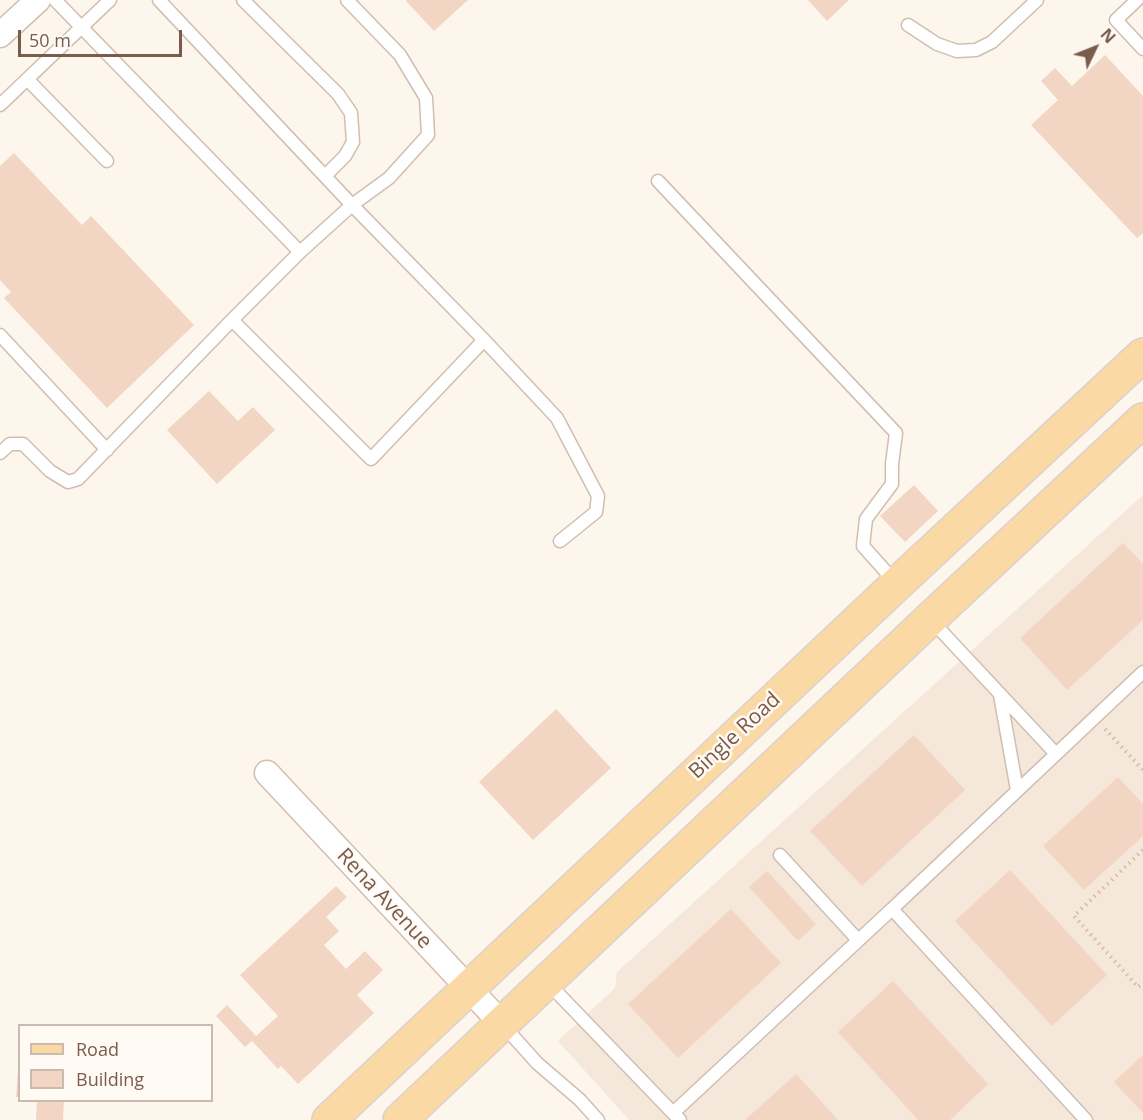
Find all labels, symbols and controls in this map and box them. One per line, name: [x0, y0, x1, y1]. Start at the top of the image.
scale bar: [21, 18, 184, 56]
north arrow: [1065, 18, 1125, 78]
text: N: [1096, 23, 1121, 48]
text: 50 m: [29, 28, 71, 52]
street label: Bingle Road: [684, 687, 786, 785]
street label: Rena Avenue: [331, 844, 437, 954]
legend: [18, 1024, 213, 1102]
text: Road: [76, 1037, 119, 1061]
text: Building: [76, 1067, 144, 1091]

